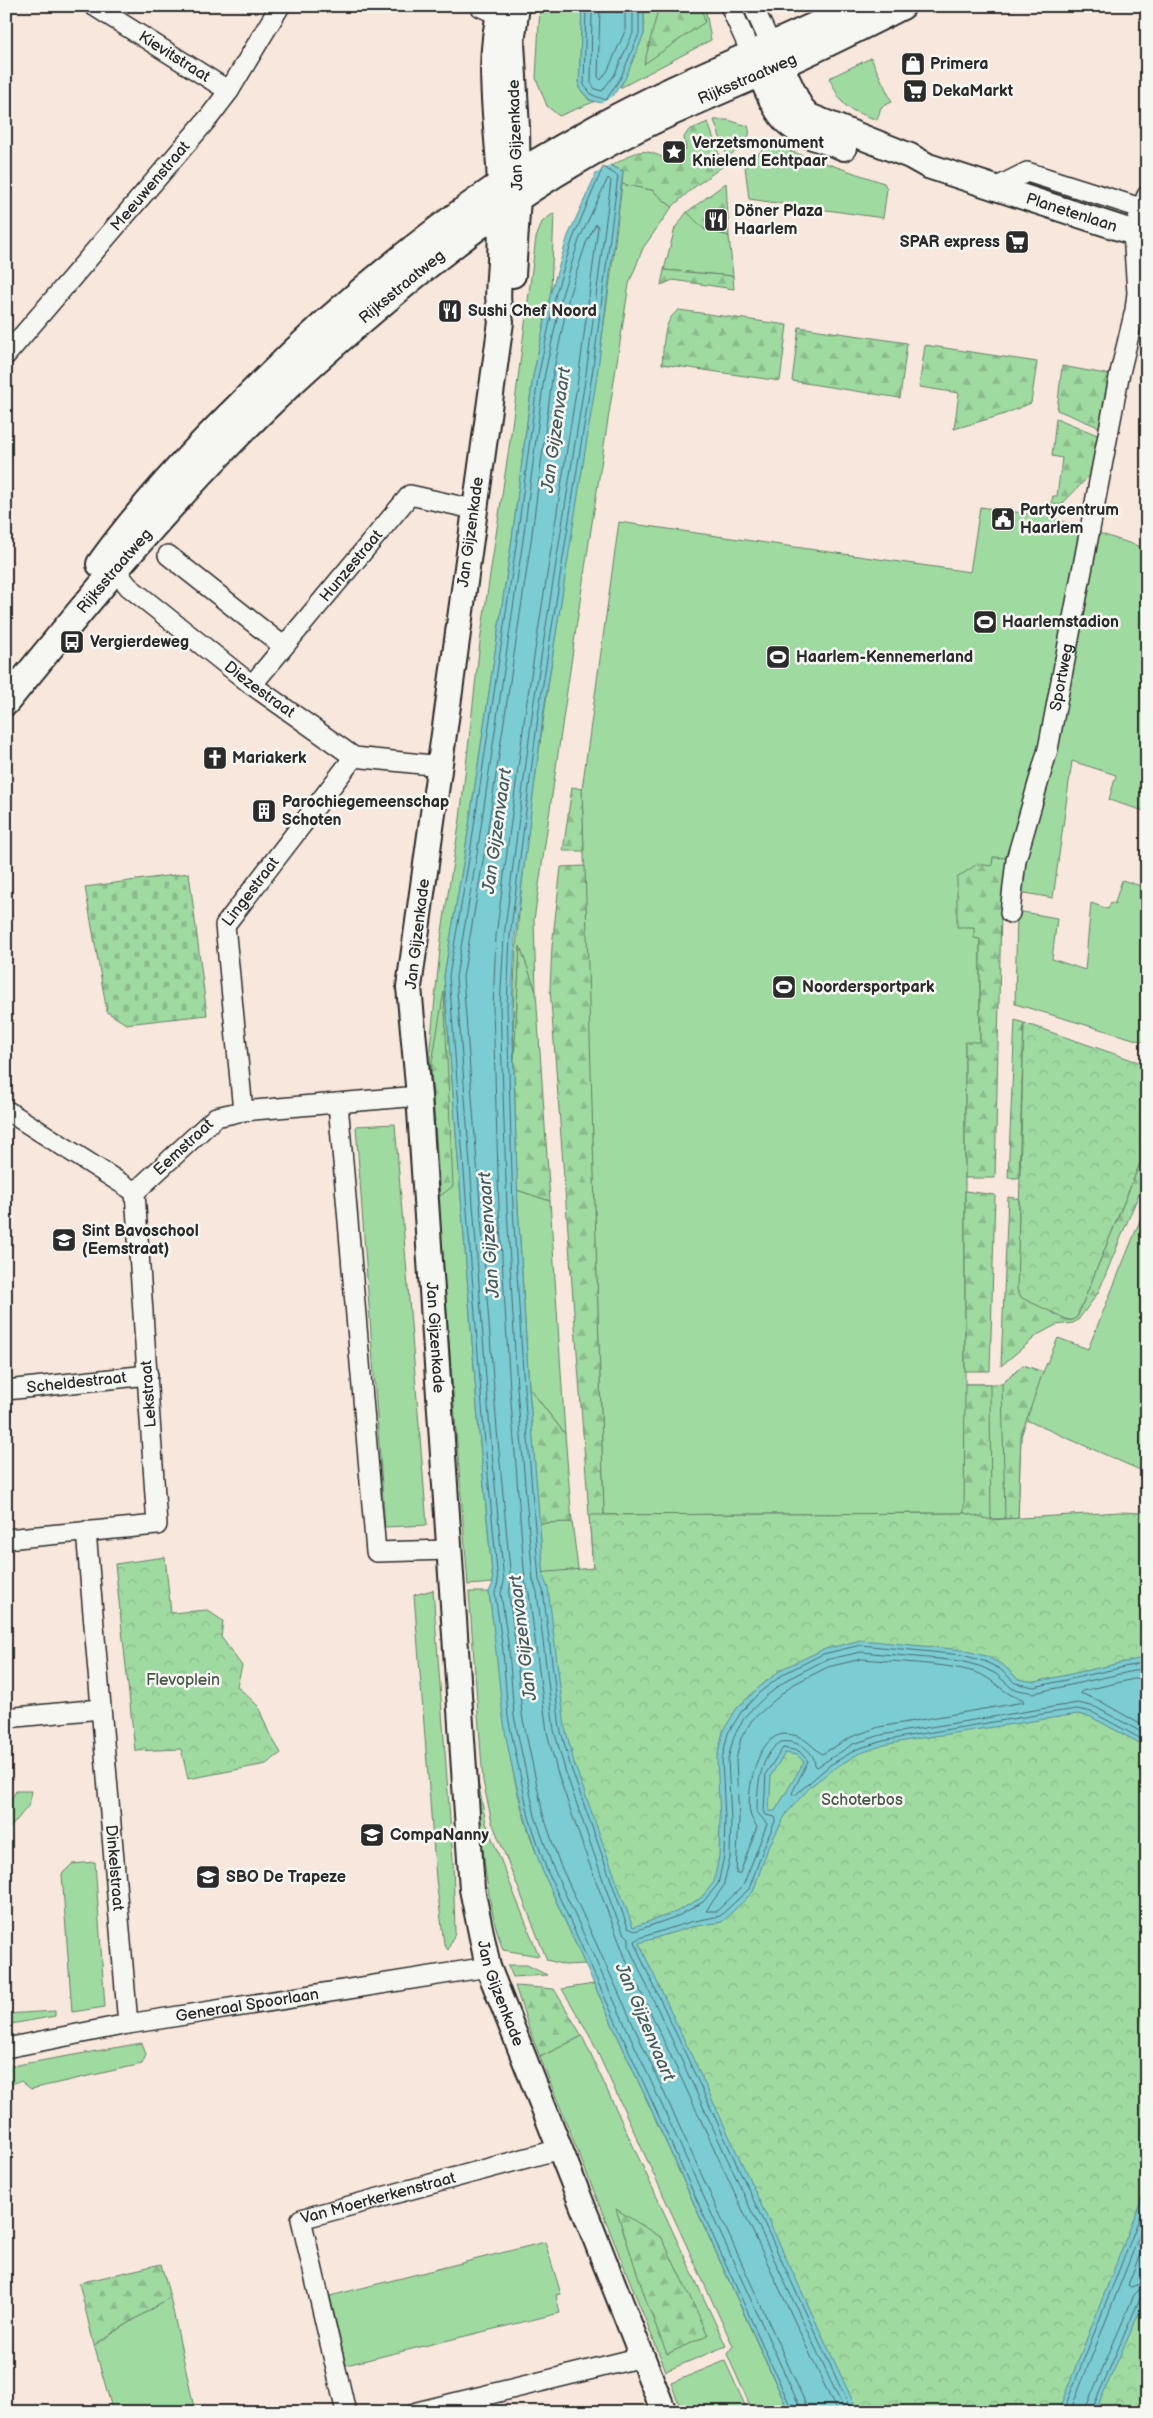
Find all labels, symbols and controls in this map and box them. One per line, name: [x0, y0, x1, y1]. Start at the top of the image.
street label: Kievitstraat: [135, 27, 214, 86]
street label: Rijksstraatweg: [695, 49, 800, 109]
shop icon: Primera: [900, 51, 926, 77]
place label: Primera: [930, 55, 988, 74]
supermarket icon: DekaMarkt: [902, 78, 928, 104]
street label: Jan Gijzenkade: [505, 79, 527, 191]
place label: DekaMarkt: [932, 82, 1014, 101]
place label: Verzetsmonument Knielend Echtpaar: [692, 134, 828, 171]
street label: Meeuwenstraat: [106, 137, 194, 235]
place icon: Verzetsmonument Knielend Echtpaar: [661, 139, 687, 165]
street label: Planetenlaan: [1024, 189, 1120, 236]
place label: Döner Plaza Haarlem: [734, 202, 823, 239]
restaurant icon: Döner Plaza Haarlem: [703, 207, 729, 233]
supermarket icon: SPAR express: [1004, 229, 1030, 255]
place label: SPAR express: [900, 233, 1000, 252]
street label: Rijksstraatweg: [355, 246, 449, 328]
restaurant icon: Sushi Chef Noord: [437, 298, 463, 324]
place label: Sushi Chef Noord: [468, 302, 597, 321]
water label: Jan Gijzenvaart: [537, 366, 575, 495]
street label: Jan Gijzenkade: [454, 475, 488, 588]
place label: Partycentrum Haarlem: [1020, 501, 1119, 538]
public building icon: Partycentrum Haarlem: [990, 506, 1016, 532]
street label: Rijksstraatweg: [73, 525, 156, 617]
street label: Hunzestraat: [316, 526, 387, 606]
sports icon: Haarlemstadion: [972, 609, 998, 635]
place label: Haarlemstadion: [1002, 613, 1119, 632]
bus stop icon: Vergierdeweg: [59, 629, 85, 655]
place label: Vergierdeweg: [90, 633, 189, 652]
street label: Sportweg: [1046, 642, 1077, 712]
sports icon: Haarlem-Kennemerland: [765, 644, 791, 670]
place label: Haarlem-Kennemerland: [796, 648, 973, 667]
street label: Diezestraat: [220, 657, 299, 722]
church icon: Mariakerk: [202, 745, 228, 771]
place label: Mariakerk: [232, 749, 307, 768]
water label: Jan Gijzenvaart: [478, 767, 516, 896]
place label: Parochiegemeenschap Schoten: [282, 793, 449, 830]
building icon: Parochiegemeenschap Schoten: [251, 798, 277, 824]
street label: Lingestraat: [218, 853, 283, 930]
street label: Jan Gijzenkade: [402, 877, 434, 990]
sports icon: Noordersportpark: [771, 974, 797, 1000]
place label: Noordersportpark: [802, 978, 935, 997]
street label: Eemstraat: [150, 1115, 217, 1179]
water label: Jan Gijzenvaart: [474, 1171, 504, 1300]
place label: Sint Bavoschool (Eemstraat): [82, 1222, 199, 1259]
school or university icon: Sint Bavoschool (Eemstraat): [51, 1227, 77, 1253]
street label: Jan Gijzenkade: [422, 1281, 448, 1394]
street label: Lekstraat: [137, 1360, 161, 1428]
street label: Scheldestraat: [26, 1368, 127, 1397]
water label: Jan Gijzenvaart: [505, 1574, 541, 1703]
park label: Flevoplein: [146, 1671, 220, 1690]
park label: Schoterbos: [821, 1791, 903, 1810]
school or university icon: CompaNanny: [359, 1822, 385, 1848]
street label: Dinkelstraat: [102, 1824, 128, 1912]
place label: CompaNanny: [390, 1826, 490, 1845]
school or university icon: SBO De Trapeze: [195, 1864, 221, 1890]
place label: SBO De Trapeze: [226, 1868, 346, 1887]
street label: Jan Gijzenkade: [473, 1939, 528, 2049]
water label: Jan Gijzenvaart: [610, 1959, 679, 2085]
street label: Generaal Spoorlaan: [174, 1984, 320, 2026]
street label: Van Moerkerkenstraat: [299, 2168, 458, 2228]

